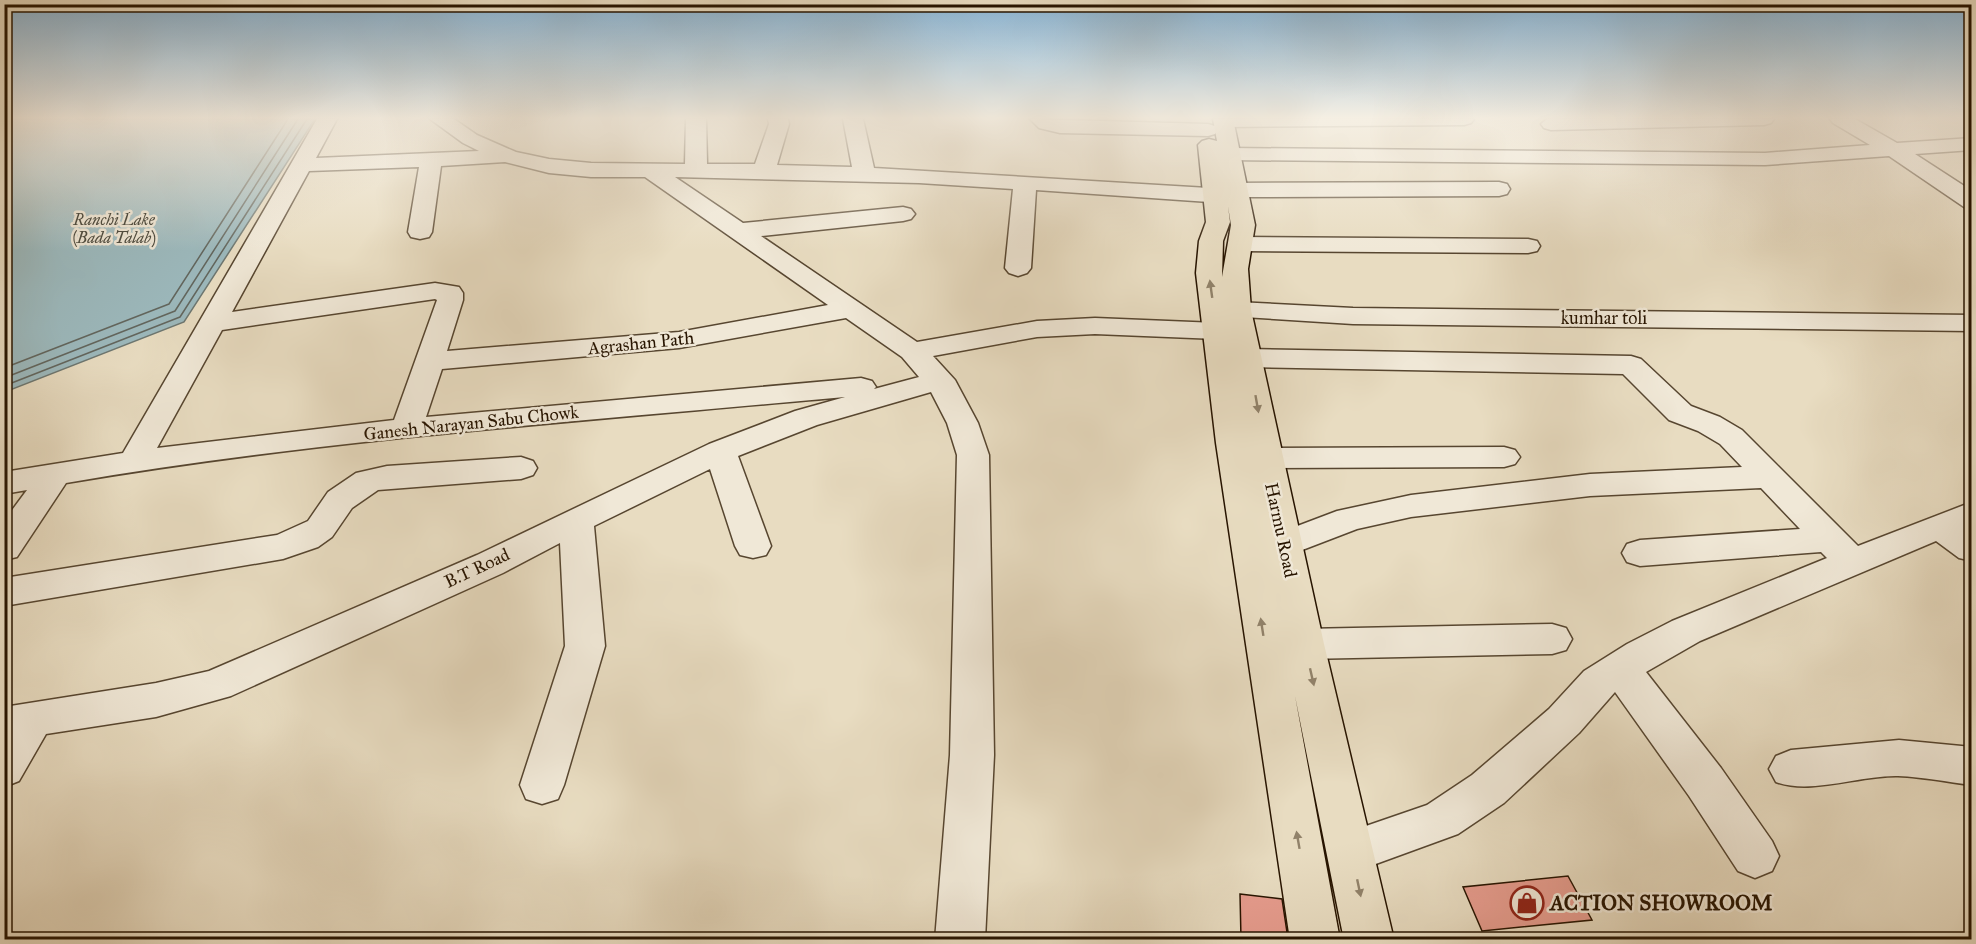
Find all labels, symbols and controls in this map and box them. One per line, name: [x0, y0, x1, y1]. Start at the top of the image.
water label: Ranchi Lake (Bada Talab): [72, 210, 156, 248]
one-way arrow: [1206, 280, 1215, 299]
street label: kumhar toli: [1561, 307, 1647, 329]
street label: Agrashan Path: [586, 326, 695, 361]
one-way arrow: [1252, 394, 1261, 413]
street label: Ganesh Narayan Sabu Chowk: [362, 401, 580, 445]
street label: Harmu Road: [1260, 480, 1302, 580]
street label: B.T Road: [441, 543, 513, 593]
one-way arrow: [1258, 618, 1267, 637]
one-way arrow: [1307, 668, 1317, 686]
one-way arrow: [1293, 831, 1302, 850]
one-way arrow: [1354, 879, 1364, 897]
shop icon: ACTION SHOWROOM: [1509, 885, 1545, 921]
place label: ACTION SHOWROOM: [1548, 890, 1773, 916]

